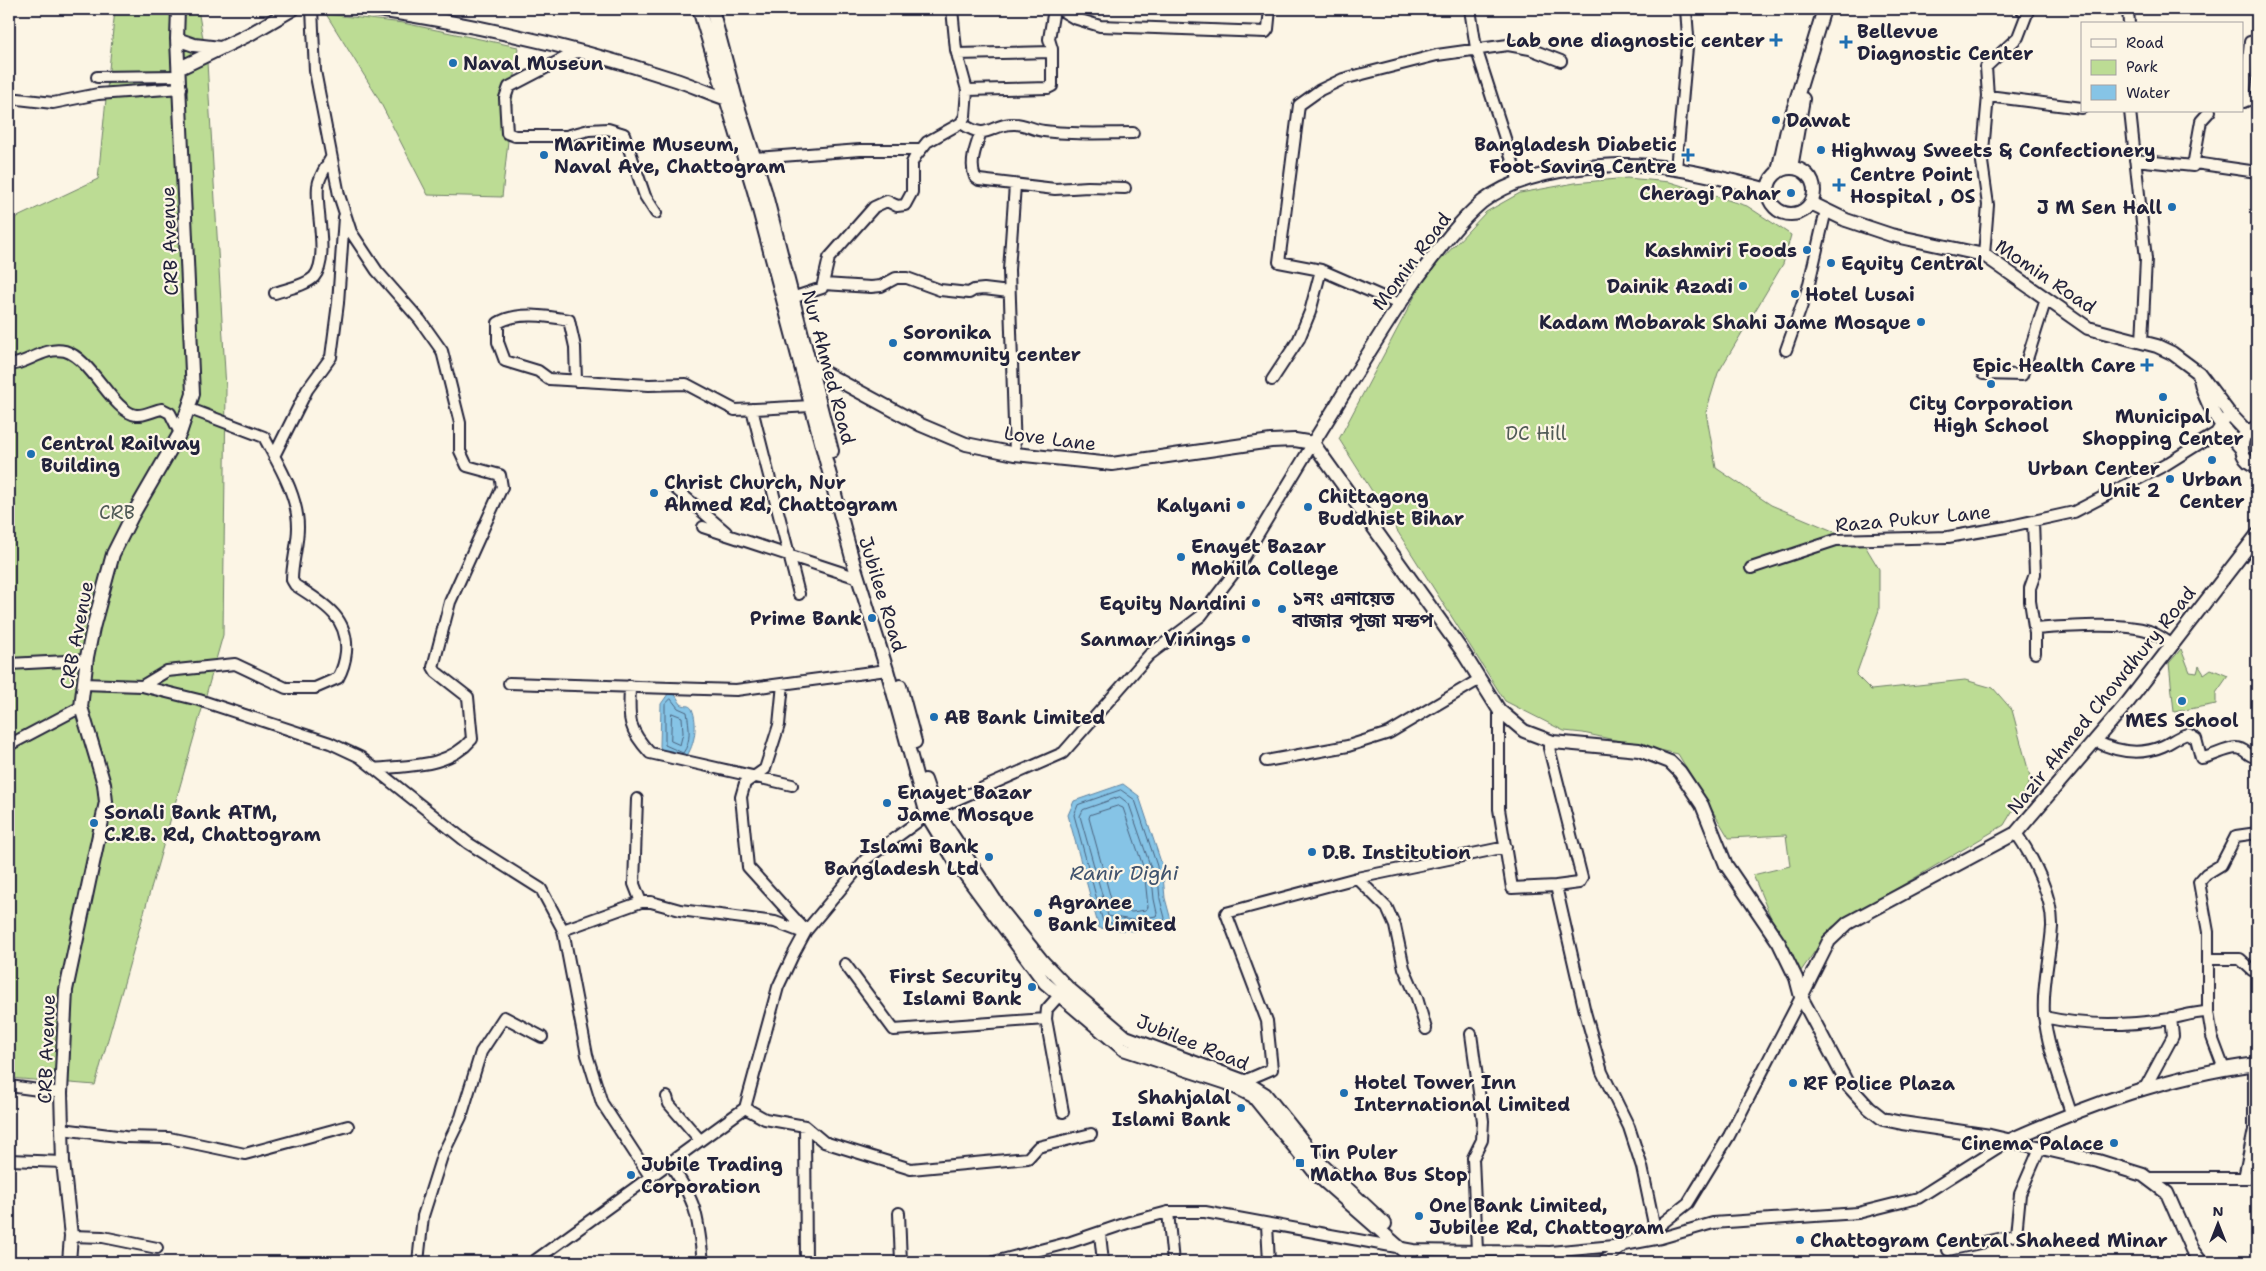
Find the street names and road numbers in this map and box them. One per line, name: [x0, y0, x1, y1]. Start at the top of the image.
street label: CRB Avenue: [155, 186, 184, 296]
street label: Momin Road: [1366, 207, 1457, 315]
street label: Momin Road: [1990, 233, 2101, 319]
street label: Nur Ahmed Road: [796, 287, 861, 447]
street label: Love Lane: [1002, 420, 1097, 457]
street label: Raza Pukur Lane: [1834, 499, 1992, 538]
street label: Jubilee Road: [853, 533, 912, 655]
street label: CRB Avenue: [54, 579, 99, 691]
street label: Nazir Ahmed Chowdhury Road: [2001, 581, 2201, 820]
street label: CRB Avenue: [32, 994, 61, 1104]
street label: Jubilee Road: [1133, 1008, 1253, 1076]

